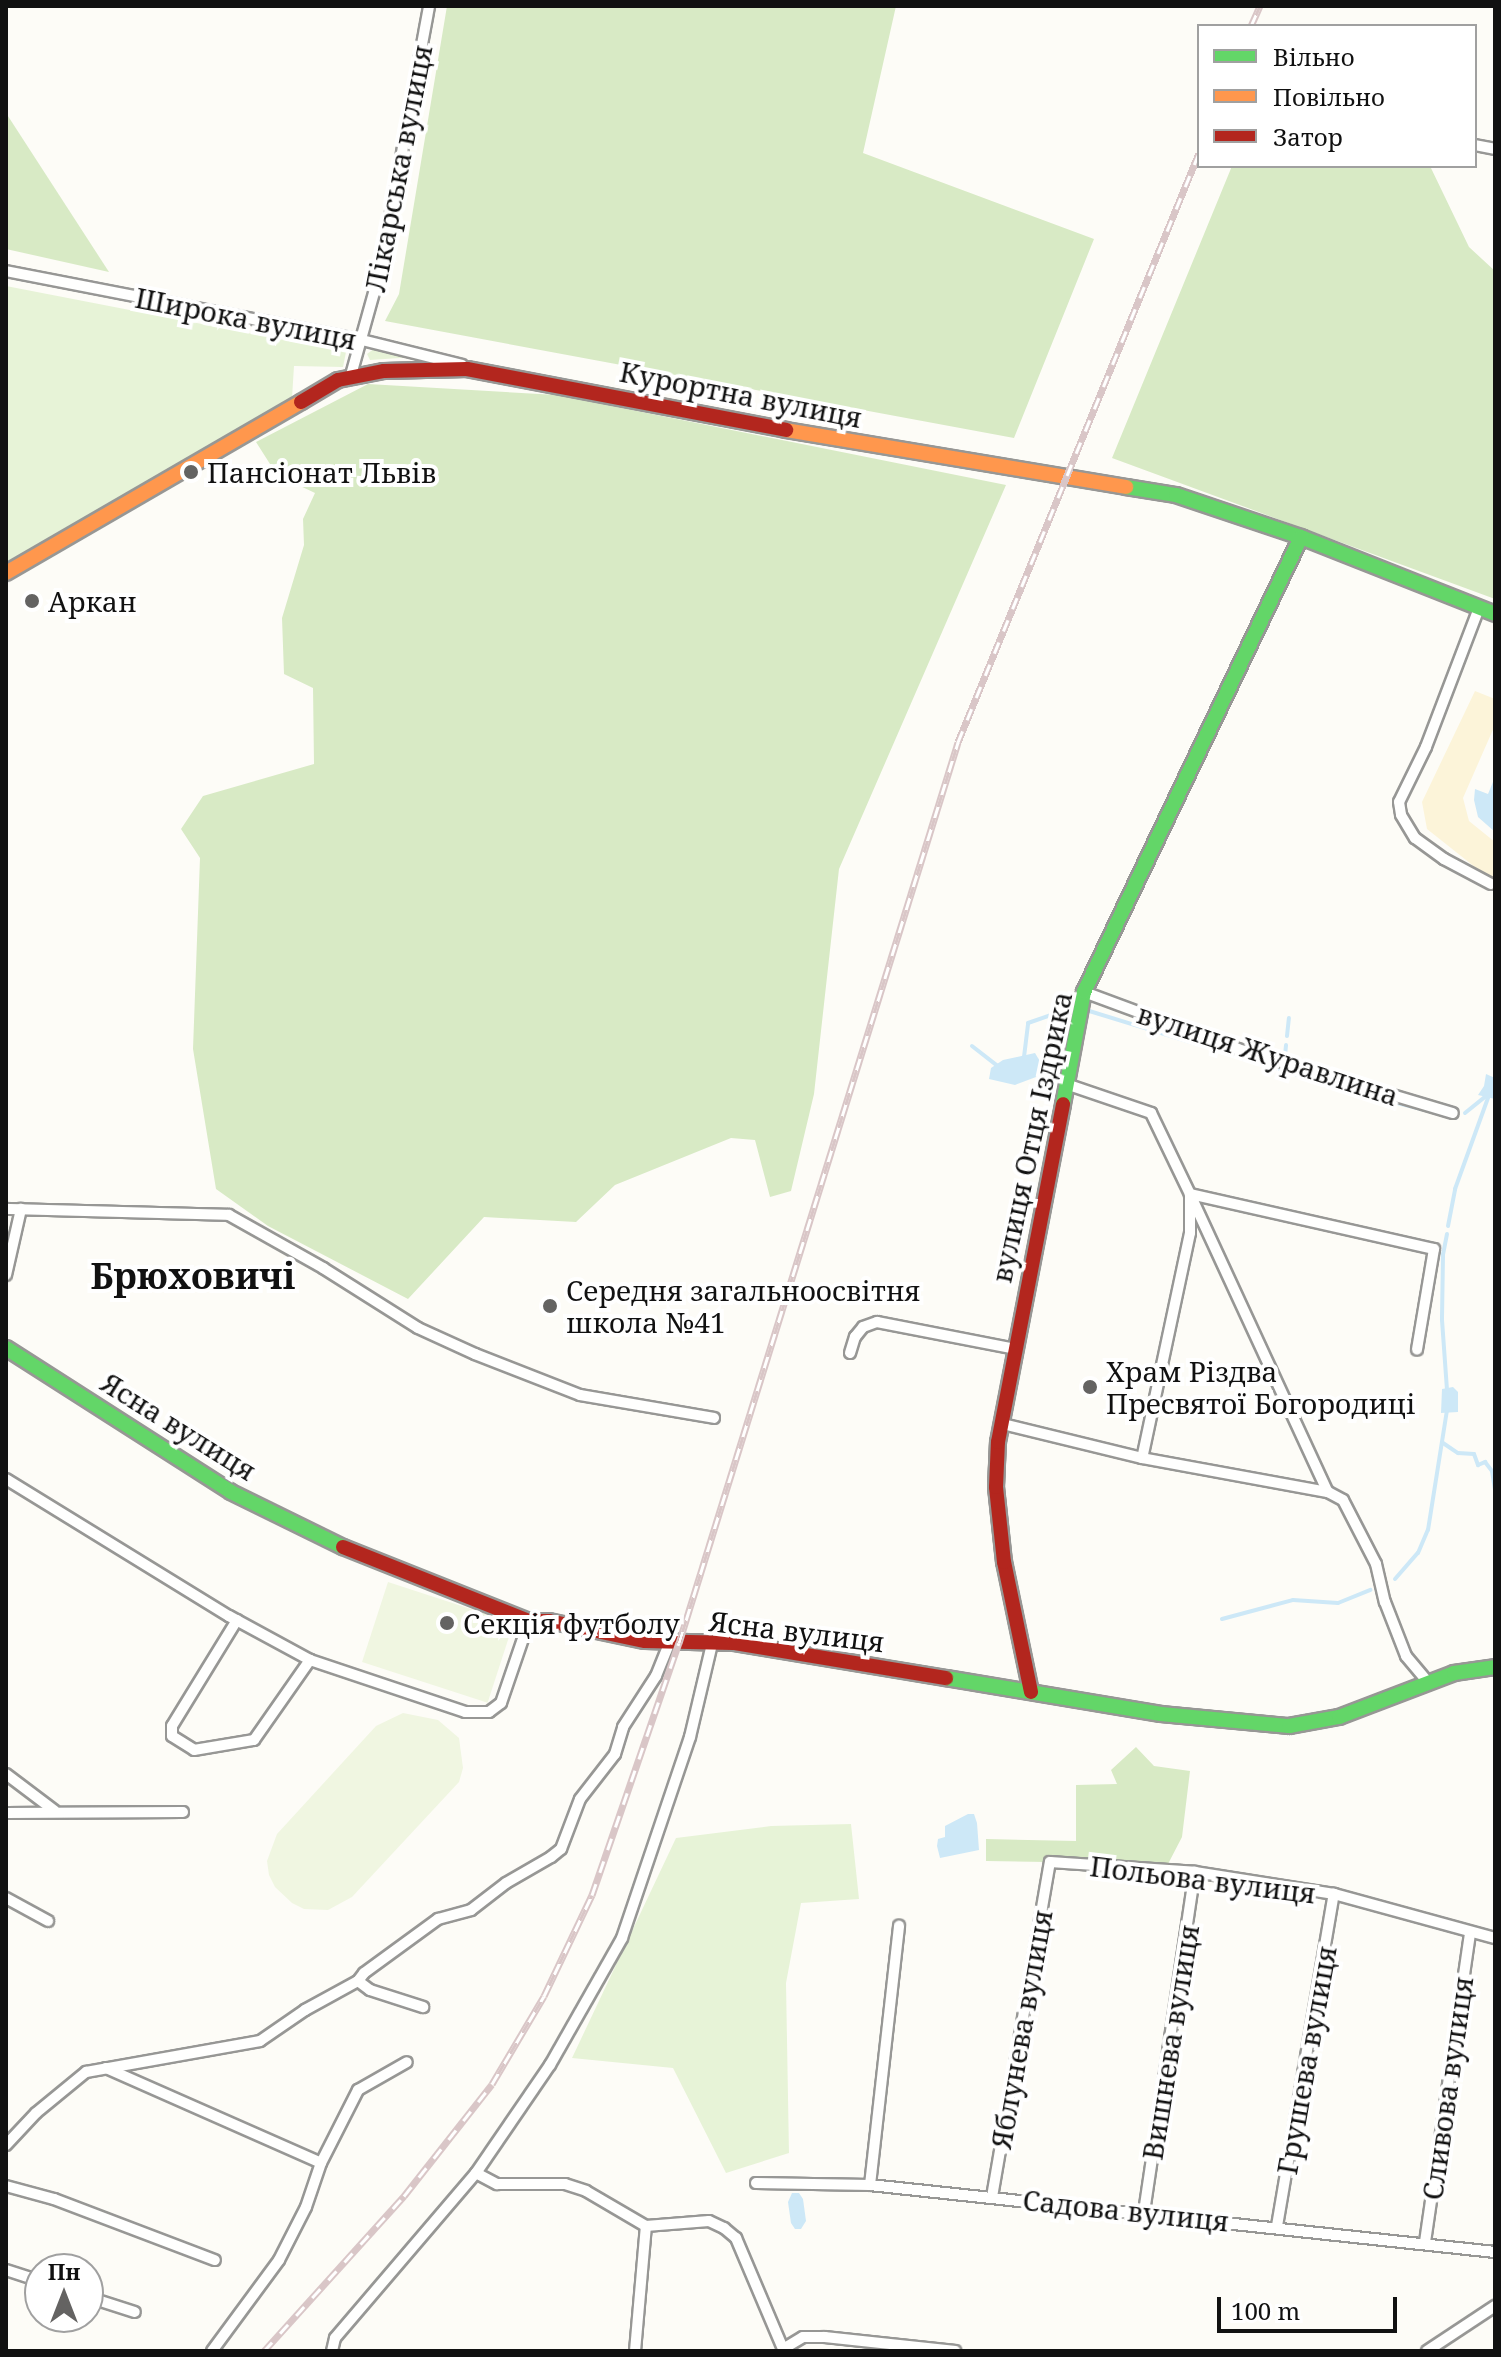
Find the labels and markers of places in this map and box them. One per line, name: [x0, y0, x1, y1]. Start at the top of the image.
place label: Пансіонат Львів: [207, 455, 436, 489]
marker: Пансіонат Львів: [182, 463, 200, 481]
place label: Аркан: [48, 584, 137, 618]
marker: Аркан: [23, 592, 41, 610]
place label: Середня загальноосвітня школа №41: [566, 1273, 921, 1339]
marker: Середня загальноосвітня школа №41: [541, 1297, 559, 1315]
place label: Храм Різдва Пресвятої Богородиці: [1106, 1354, 1416, 1420]
marker: Храм Різдва Пресвятої Богородиці: [1081, 1378, 1099, 1396]
place label: Секція футболу: [463, 1606, 680, 1640]
marker: Секція футболу: [438, 1614, 456, 1632]

